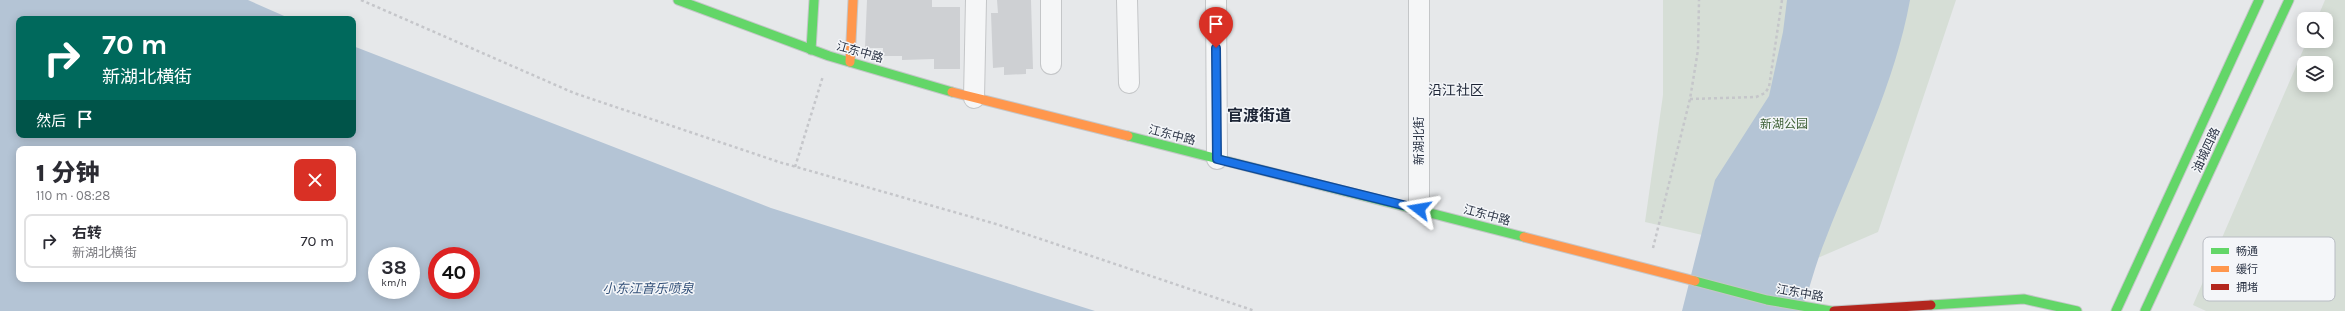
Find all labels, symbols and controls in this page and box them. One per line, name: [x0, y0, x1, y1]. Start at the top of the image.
pin: [1199, 7.0, 1233, 48]
map controls: [2297, 12, 2333, 92]
button: search: [2297, 12, 2333, 48]
icon: arrive: [1205, 13, 1227, 35]
text: 70 m: [102, 28, 167, 61]
icon: right: [36, 32, 88, 84]
street label: 江东中路: [835, 39, 885, 65]
button: layers: [2297, 56, 2333, 92]
text: 新湖北横街: [102, 66, 192, 88]
district label: 沿江社区: [1428, 82, 1484, 99]
district label: 官渡街道: [1227, 106, 1291, 125]
icon: arrive: [74, 108, 96, 130]
text: 然后: [36, 112, 66, 130]
street label: 新湖北街: [1412, 117, 1426, 165]
park label: 新湖公园: [1760, 117, 1808, 131]
street label: 江东中路: [1147, 122, 1197, 148]
street label: 油城四路: [2190, 125, 2222, 175]
text: 1 分钟: [36, 159, 100, 187]
button: close: [294, 159, 336, 201]
text: 110 m · 08:28: [36, 188, 110, 203]
position arrow: [1398, 188, 1440, 230]
street label: 江东中路: [1462, 202, 1512, 228]
text: 右转: [72, 224, 102, 242]
icon: right: [38, 230, 60, 252]
text: 70 m: [300, 232, 334, 250]
legend: [2203, 237, 2335, 301]
text: 新湖北横街: [72, 245, 137, 260]
text: 畅通: [2236, 245, 2258, 258]
speed limit sign: 40: [428, 247, 480, 299]
text: 38: [381, 256, 407, 279]
text: 缓行: [2236, 263, 2258, 276]
text: km/h: [381, 277, 407, 289]
water label: 小东江音乐喷泉: [602, 281, 694, 296]
text: 拥堵: [2236, 281, 2258, 294]
street label: 江东中路: [1775, 282, 1825, 304]

